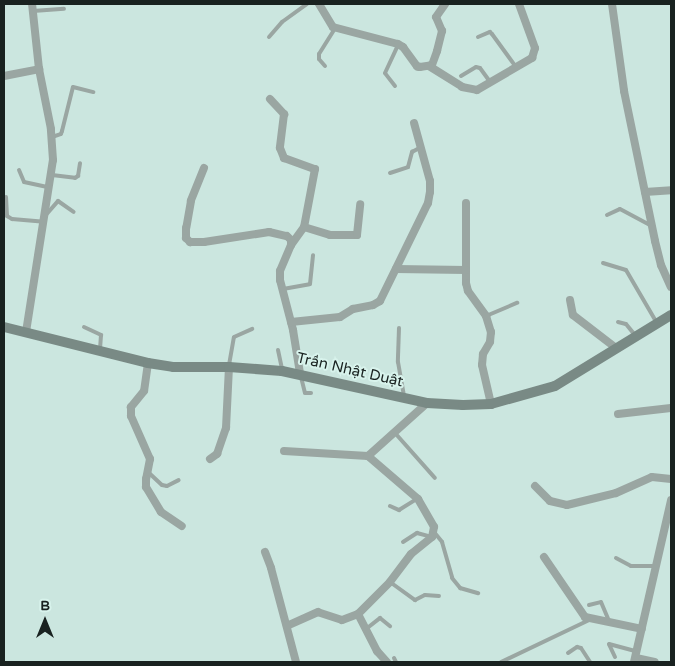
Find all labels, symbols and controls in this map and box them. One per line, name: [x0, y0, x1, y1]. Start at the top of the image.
street label: Trần Nhật Duật: [295, 349, 405, 391]
north arrow: [20, 596, 70, 646]
text: B: [40, 597, 50, 614]

